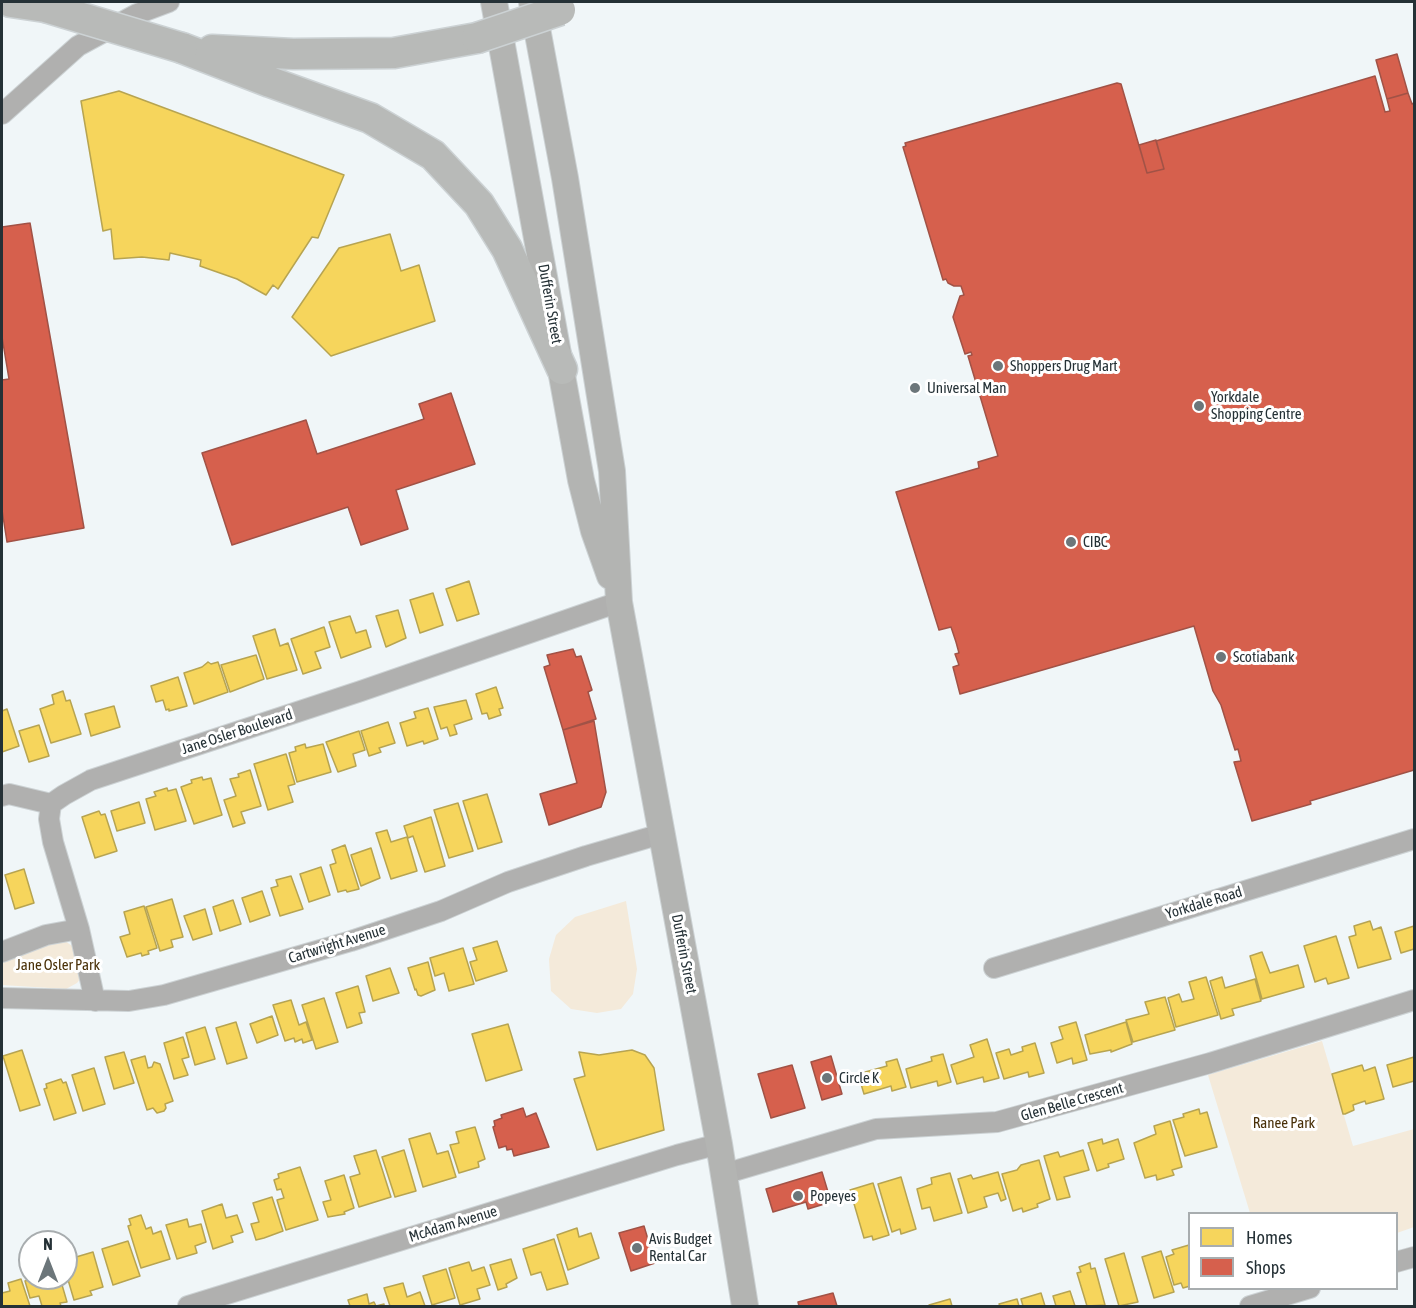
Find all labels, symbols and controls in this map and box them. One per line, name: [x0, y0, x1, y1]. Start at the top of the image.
street label: Dufferin Street: [534, 263, 566, 345]
place label: Shoppers Drug Mart: [1010, 357, 1118, 375]
marker: Shoppers Drug Mart: [991, 359, 1005, 373]
place label: Universal Man: [927, 379, 1006, 397]
marker: Universal Man: [908, 381, 922, 395]
place label: Yorkdale Shopping Centre: [1211, 388, 1301, 423]
marker: Yorkdale Shopping Centre: [1192, 399, 1206, 413]
place label: CIBC: [1083, 533, 1107, 551]
marker: CIBC: [1064, 535, 1078, 549]
place label: Scotiabank: [1233, 648, 1295, 666]
marker: Scotiabank: [1214, 650, 1228, 664]
street label: Jane Osler Boulevard: [179, 706, 295, 758]
street label: Yorkdale Road: [1164, 883, 1244, 923]
street label: Dufferin Street: [667, 913, 701, 995]
street label: Cartwright Avenue: [286, 921, 388, 967]
park label: Jane Osler Park: [16, 956, 100, 974]
place label: Circle K: [839, 1069, 879, 1087]
marker: Circle K: [820, 1071, 834, 1085]
street label: Glen Belle Crescent: [1019, 1079, 1125, 1125]
park label: Ranee Park: [1253, 1114, 1315, 1132]
place label: Popeyes: [810, 1187, 856, 1205]
marker: Popeyes: [791, 1189, 805, 1203]
street label: McAdam Avenue: [407, 1202, 499, 1246]
legend: [1188, 1212, 1398, 1290]
text: Homes: [1246, 1227, 1292, 1248]
north arrow: [18, 1230, 78, 1290]
place label: Avis Budget Rental Car: [649, 1230, 712, 1265]
text: N: [43, 1235, 53, 1253]
marker: Avis Budget Rental Car: [630, 1241, 644, 1255]
text: Shops: [1246, 1257, 1286, 1278]

